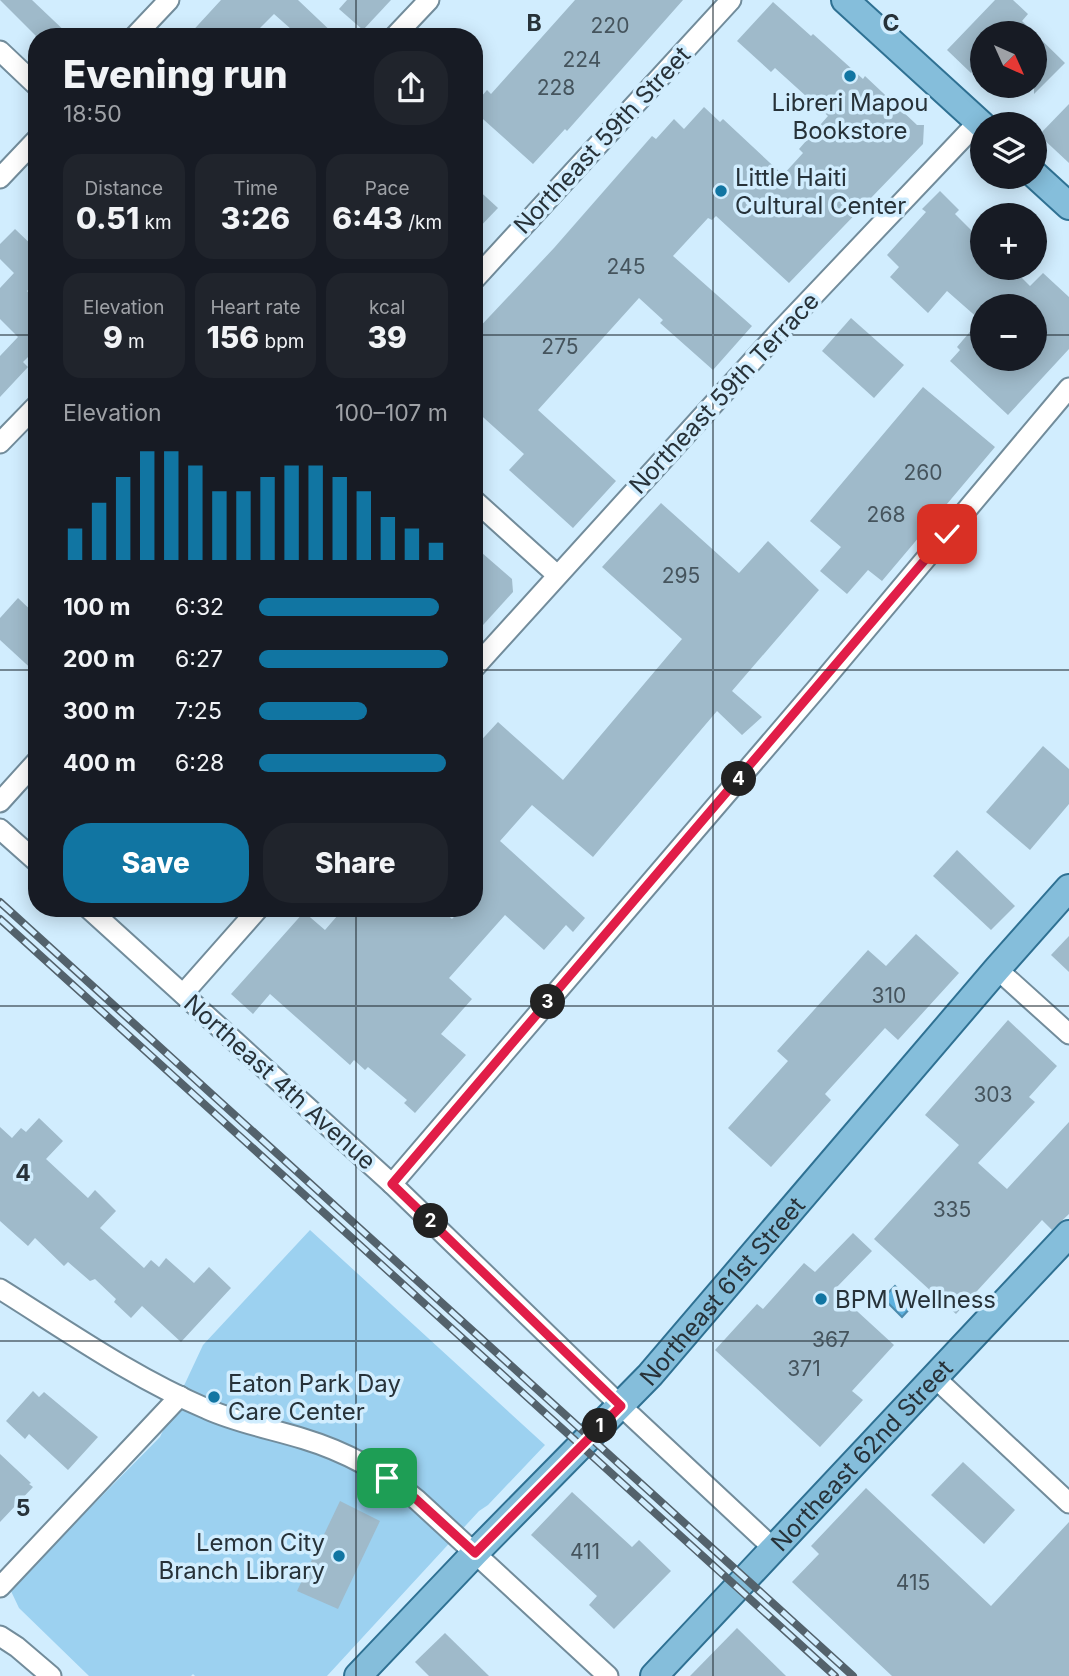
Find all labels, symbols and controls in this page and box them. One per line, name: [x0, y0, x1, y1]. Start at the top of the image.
text: B: [526, 9, 542, 37]
text: C: [882, 9, 900, 37]
house number: 220: [591, 13, 629, 38]
north arrow: [970, 21, 1046, 98]
map controls: [970, 21, 1047, 371]
street label: Northeast 59th Street: [508, 40, 696, 240]
house number: 224: [563, 47, 601, 72]
text: Evening run: [63, 51, 288, 97]
button: share: [374, 51, 448, 125]
marker: Libreri Mapou Bookstore: [842, 68, 858, 84]
house number: 228: [537, 75, 575, 100]
place label: Libreri Mapou Bookstore: [771, 88, 929, 145]
text: 18:50: [63, 100, 122, 128]
button: layers: [970, 112, 1047, 189]
place label: Little Haiti Cultural Center: [735, 163, 906, 220]
text: Distance: [85, 177, 163, 200]
text: Time: [233, 177, 278, 200]
text: Pace: [365, 177, 410, 200]
marker: Little Haiti Cultural Center: [713, 183, 729, 199]
text: 0.51: [76, 200, 139, 236]
text: 3:26: [221, 200, 290, 236]
text: 6:43: [332, 200, 403, 236]
button: +: [970, 203, 1047, 280]
text: km: [139, 211, 172, 234]
text: /km: [403, 211, 442, 234]
house number: 245: [607, 254, 645, 279]
street label: Northeast 59th Terrace: [623, 286, 825, 500]
button: −: [970, 294, 1047, 371]
text: Elevation: [83, 296, 165, 319]
text: Heart rate: [210, 296, 300, 319]
text: kcal: [369, 296, 405, 319]
text: 9: [103, 319, 123, 355]
text: 156: [207, 319, 259, 355]
text: 39: [367, 319, 407, 355]
text: m: [123, 330, 145, 353]
text: bpm: [259, 330, 304, 353]
house number: 275: [541, 334, 579, 359]
text: Elevation: [63, 399, 162, 427]
text: 100–107 m: [335, 399, 448, 427]
house number: 260: [903, 460, 943, 485]
house number: 268: [867, 502, 905, 527]
pin: [917, 504, 977, 564]
icon: check: [928, 515, 966, 553]
house number: 295: [662, 563, 700, 588]
text: 100 m: [63, 593, 130, 621]
text: 6:32: [175, 593, 224, 621]
text: 200 m: [63, 645, 135, 673]
text: 6:27: [175, 645, 223, 673]
text: 300 m: [63, 697, 135, 725]
text: 7:25: [175, 697, 222, 725]
text: 400 m: [63, 749, 136, 777]
text: 6:28: [175, 749, 224, 777]
pin: 4: [722, 762, 756, 796]
text: 4: [732, 767, 745, 790]
button: Save: [63, 823, 249, 903]
button: Share: [263, 823, 448, 903]
house number: 310: [872, 983, 906, 1008]
pin: 3: [530, 984, 566, 1020]
street label: Northeast 4th Avenue: [178, 988, 382, 1176]
text: 3: [541, 990, 554, 1013]
house number: 303: [973, 1082, 1013, 1107]
text: 4: [15, 1159, 31, 1187]
street label: Northeast 61st Street: [633, 1191, 811, 1391]
house number: 335: [933, 1197, 971, 1222]
pin: 2: [414, 1204, 448, 1238]
text: 2: [425, 1209, 436, 1232]
place label: BPM Wellness: [835, 1285, 996, 1314]
marker: BPM Wellness: [813, 1291, 829, 1307]
house number: 367: [812, 1327, 850, 1352]
street label: Northeast 62nd Street: [765, 1353, 958, 1557]
house number: 371: [787, 1356, 821, 1381]
place label: Eaton Park Day Care Center: [228, 1369, 401, 1426]
marker: Eaton Park Day Care Center: [206, 1389, 222, 1405]
pin: 1: [582, 1408, 618, 1444]
text: 1: [595, 1414, 604, 1437]
pin: [357, 1448, 417, 1508]
icon: arrive: [368, 1459, 406, 1497]
text: 5: [16, 1494, 30, 1522]
place label: Lemon City Branch Library: [158, 1528, 325, 1585]
house number: 411: [570, 1539, 600, 1564]
marker: Lemon City Branch Library: [331, 1548, 347, 1564]
house number: 415: [896, 1570, 930, 1595]

